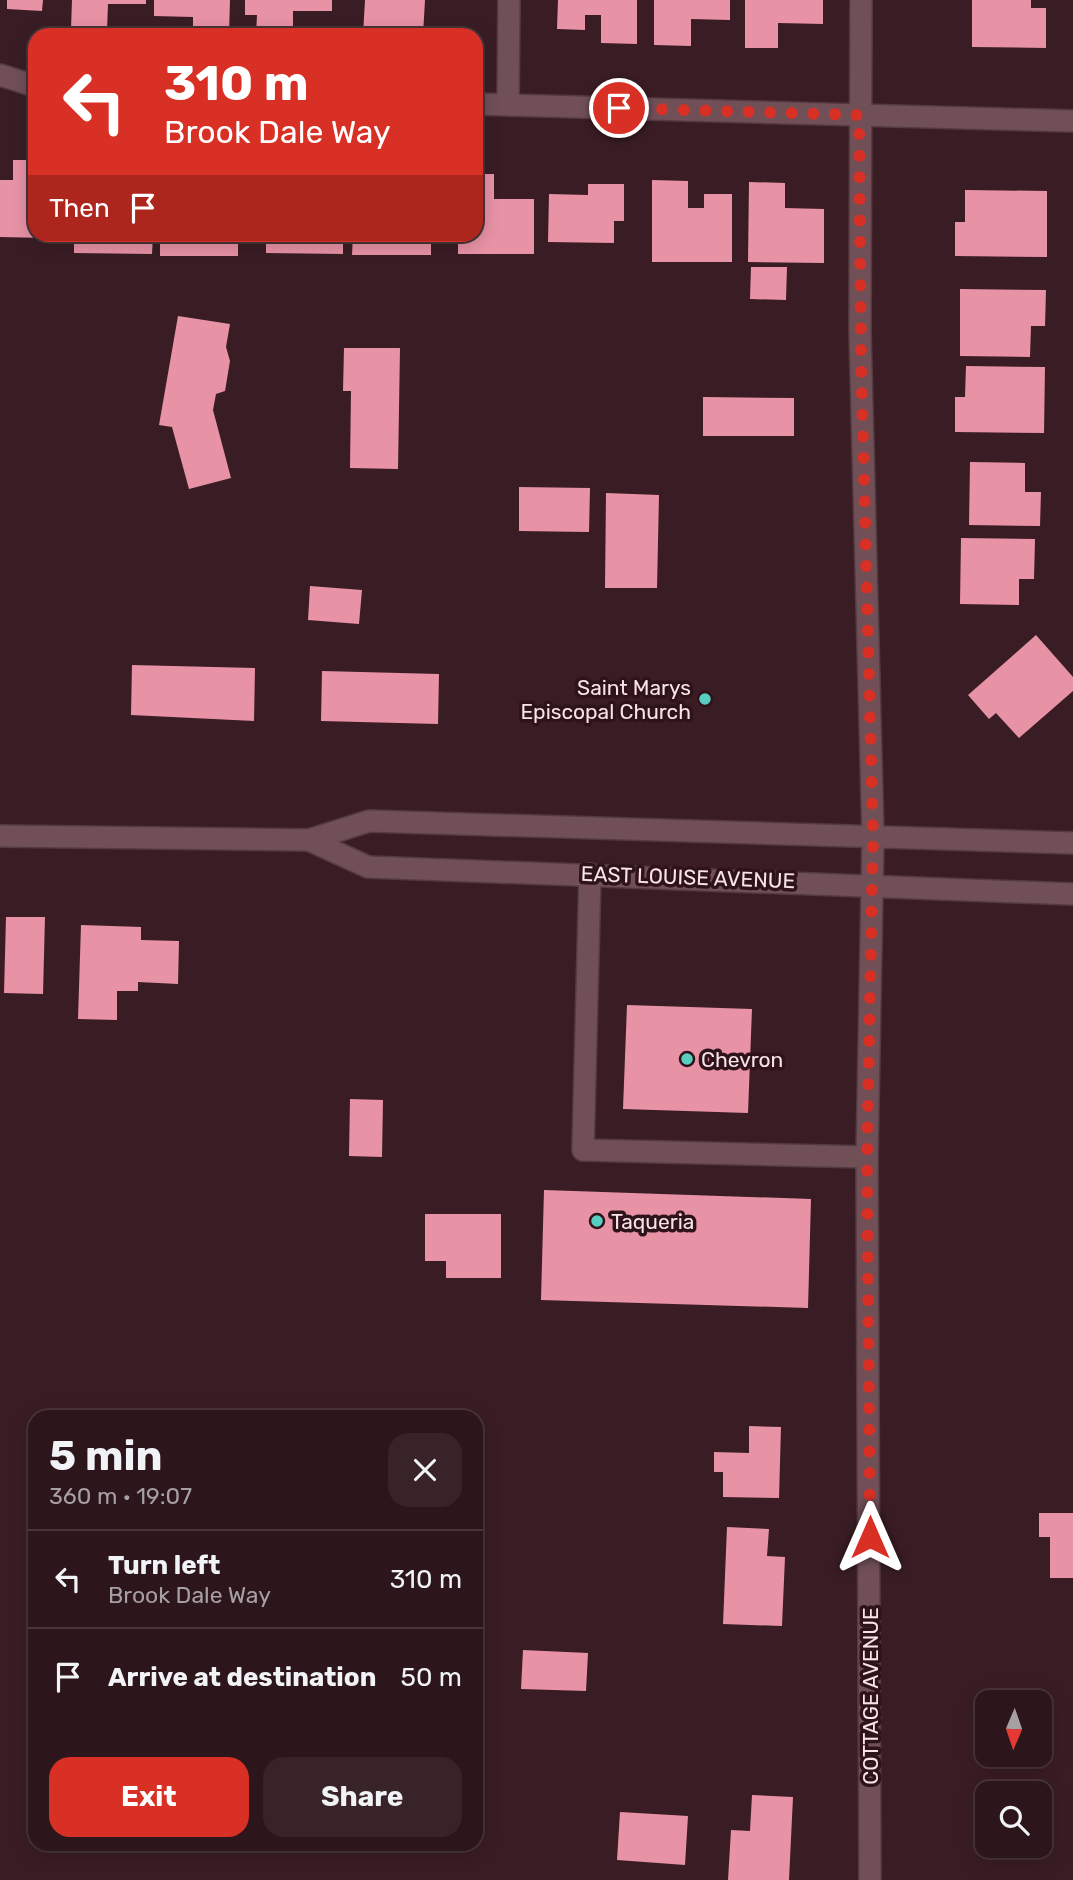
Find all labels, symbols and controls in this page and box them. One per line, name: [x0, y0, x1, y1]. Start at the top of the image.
text: 310 m: [164, 54, 309, 112]
icon: left: [49, 56, 140, 147]
pin: [589, 78, 649, 138]
icon: arrive: [600, 89, 638, 127]
text: Brook Dale Way: [164, 113, 391, 151]
icon: arrive: [124, 189, 162, 227]
text: Then: [49, 193, 110, 224]
place label: Saint Marys Episcopal Church: [520, 675, 691, 724]
marker: Saint Marys Episcopal Church: [697, 691, 713, 707]
street label: EAST LOUISE AVENUE: [580, 861, 796, 893]
place label: Chevron: [701, 1047, 783, 1072]
marker: Chevron: [679, 1051, 695, 1067]
place label: Taqueria: [611, 1209, 694, 1234]
marker: Taqueria: [589, 1213, 605, 1229]
text: 5 min: [49, 1431, 163, 1481]
button: close: [388, 1433, 462, 1507]
text: 360 m · 19:07: [49, 1482, 192, 1510]
position arrow: [833, 1500, 907, 1574]
text: Turn left: [108, 1550, 220, 1581]
icon: left: [49, 1560, 87, 1598]
text: 310 m: [390, 1564, 462, 1595]
text: Brook Dale Way: [108, 1581, 271, 1609]
street label: COTTAGE AVENUE: [858, 1607, 883, 1785]
icon: arrive: [49, 1658, 87, 1696]
text: Arrive at destination: [108, 1662, 376, 1693]
text: 50 m: [401, 1662, 462, 1693]
north arrow: [975, 1690, 1052, 1768]
map controls: [975, 1690, 1052, 1858]
button: Exit: [49, 1757, 249, 1837]
button: Share: [263, 1757, 462, 1837]
button: search: [975, 1781, 1052, 1858]

